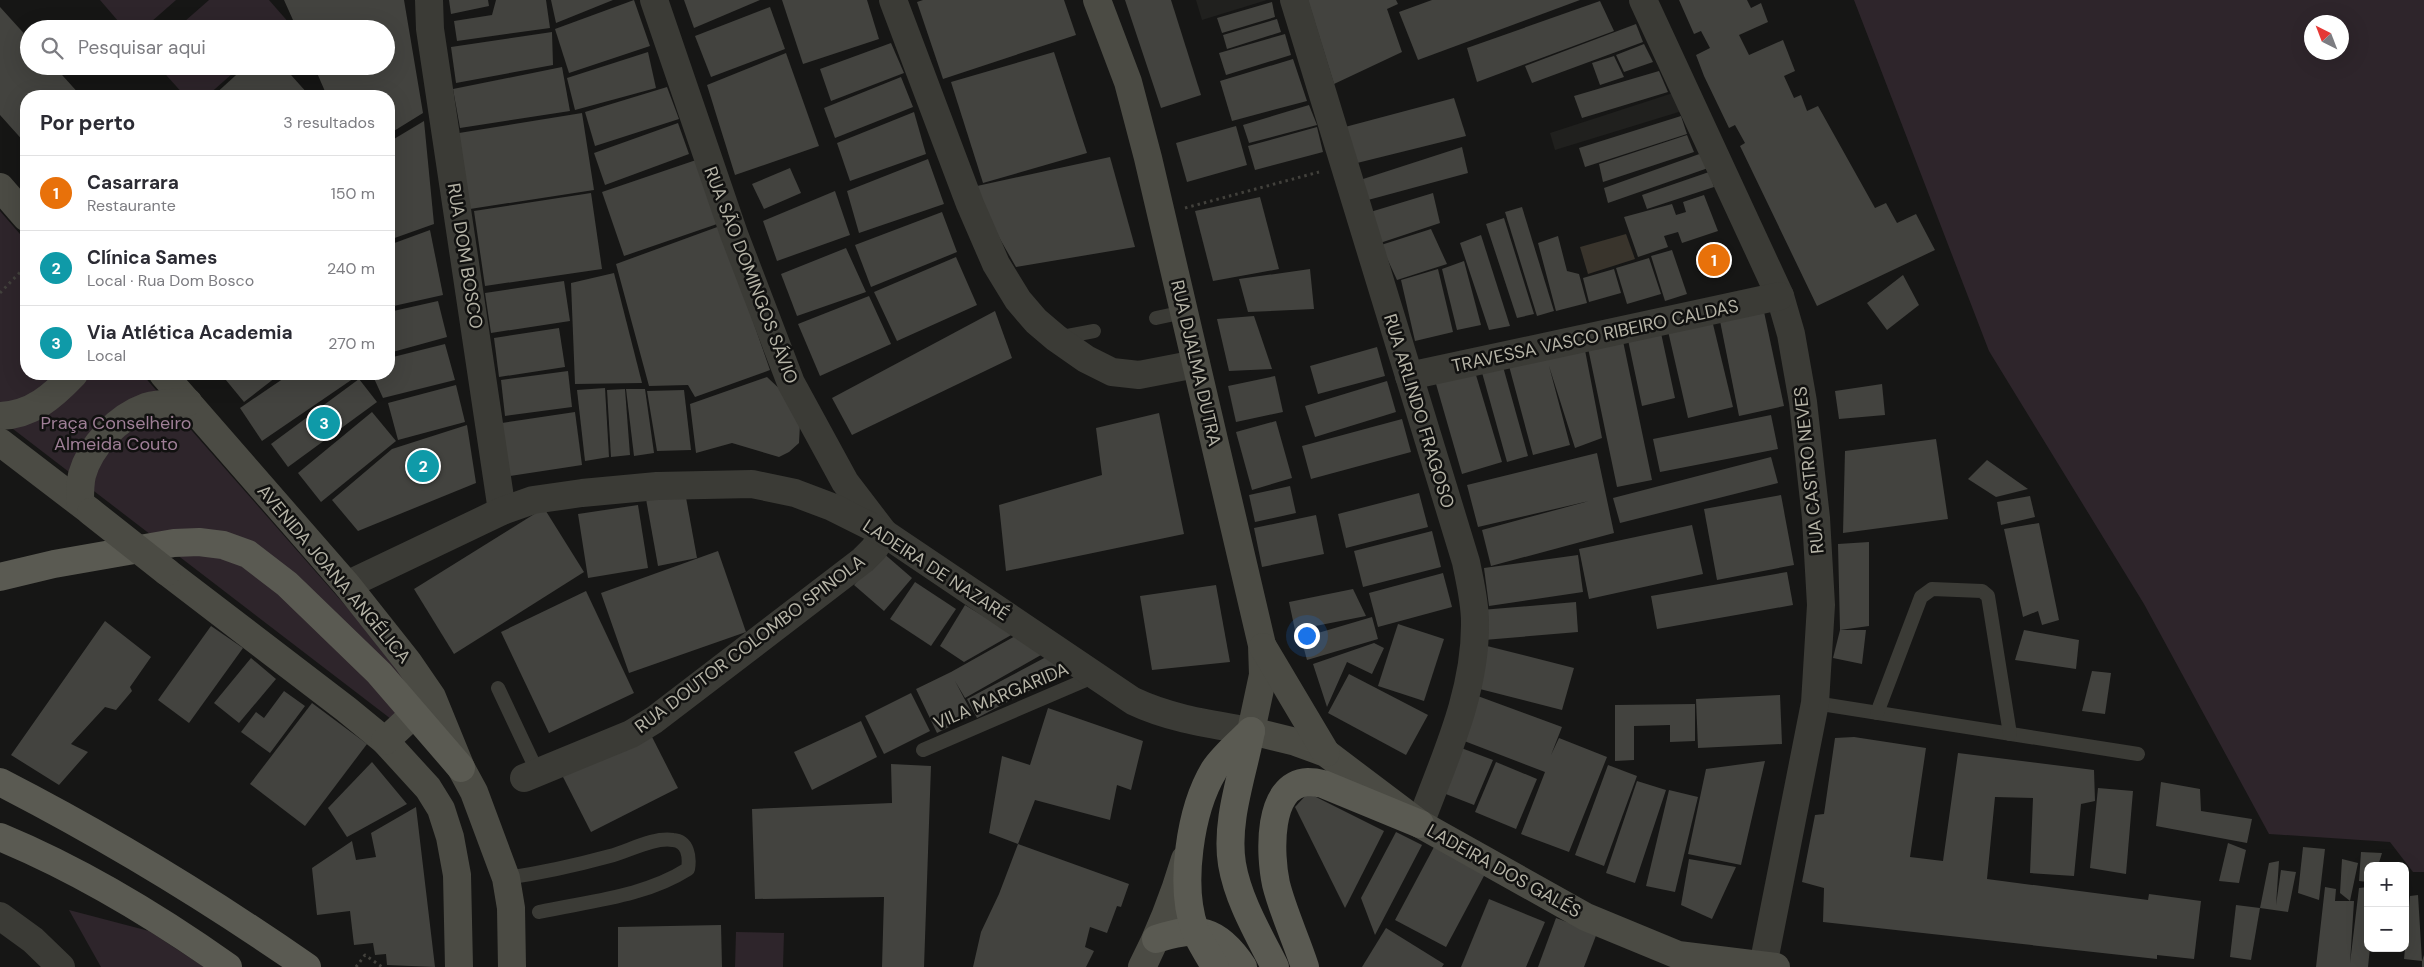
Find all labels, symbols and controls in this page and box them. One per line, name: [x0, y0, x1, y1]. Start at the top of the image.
north arrow: [2304, 15, 2349, 60]
search box: [20, 20, 395, 75]
icon: search: [38, 34, 66, 62]
text: Pesquisar aqui: [78, 35, 206, 60]
text: Por perto: [40, 109, 135, 137]
text: 3 resultados: [283, 112, 375, 133]
street label: RUA SÃO DOMINGOS SÁVIO: [698, 163, 804, 387]
text: Casarrara: [87, 170, 179, 195]
street label: RUA DOM BOSCO: [442, 182, 488, 331]
text: 1: [53, 183, 59, 204]
text: 150 m: [331, 183, 375, 204]
text: Restaurante: [87, 195, 176, 216]
pin: 1: [1698, 241, 1730, 279]
text: Clínica Sames: [87, 245, 217, 270]
text: 2: [51, 258, 61, 279]
text: 240 m: [327, 258, 375, 279]
text: Local · Rua Dom Bosco: [87, 270, 254, 291]
street label: RUA DJALMA DUTRA: [1165, 278, 1227, 448]
street label: TRAVESSA VASCO RIBEIRO CALDAS: [1449, 294, 1741, 378]
street label: RUA ARLINDO FRAGOSO: [1378, 311, 1460, 511]
text: Via Atlética Academia: [87, 320, 293, 345]
text: 3: [51, 333, 61, 354]
text: 270 m: [328, 333, 375, 354]
text: Local: [87, 345, 126, 366]
street label: RUA CASTRO NEVES: [1788, 385, 1830, 555]
pin: 3: [308, 404, 340, 442]
park label: Praça Conselheiro Almeida Couto: [41, 411, 191, 456]
pin: 2: [407, 447, 439, 485]
street label: AVENIDA JOANA ANGÉLICA: [252, 479, 416, 669]
street label: LADEIRA DE NAZARÉ: [858, 514, 1014, 626]
street label: RUA DOUTOR COLOMBO SPINOLA: [630, 549, 870, 739]
your location: [1294, 623, 1320, 649]
street label: VILA MARGARIDA: [930, 657, 1072, 735]
street label: LADEIRA DOS GALÉS: [1423, 819, 1585, 923]
map controls: [2364, 862, 2409, 952]
button: +: [2364, 862, 2409, 907]
button: −: [2364, 907, 2409, 952]

